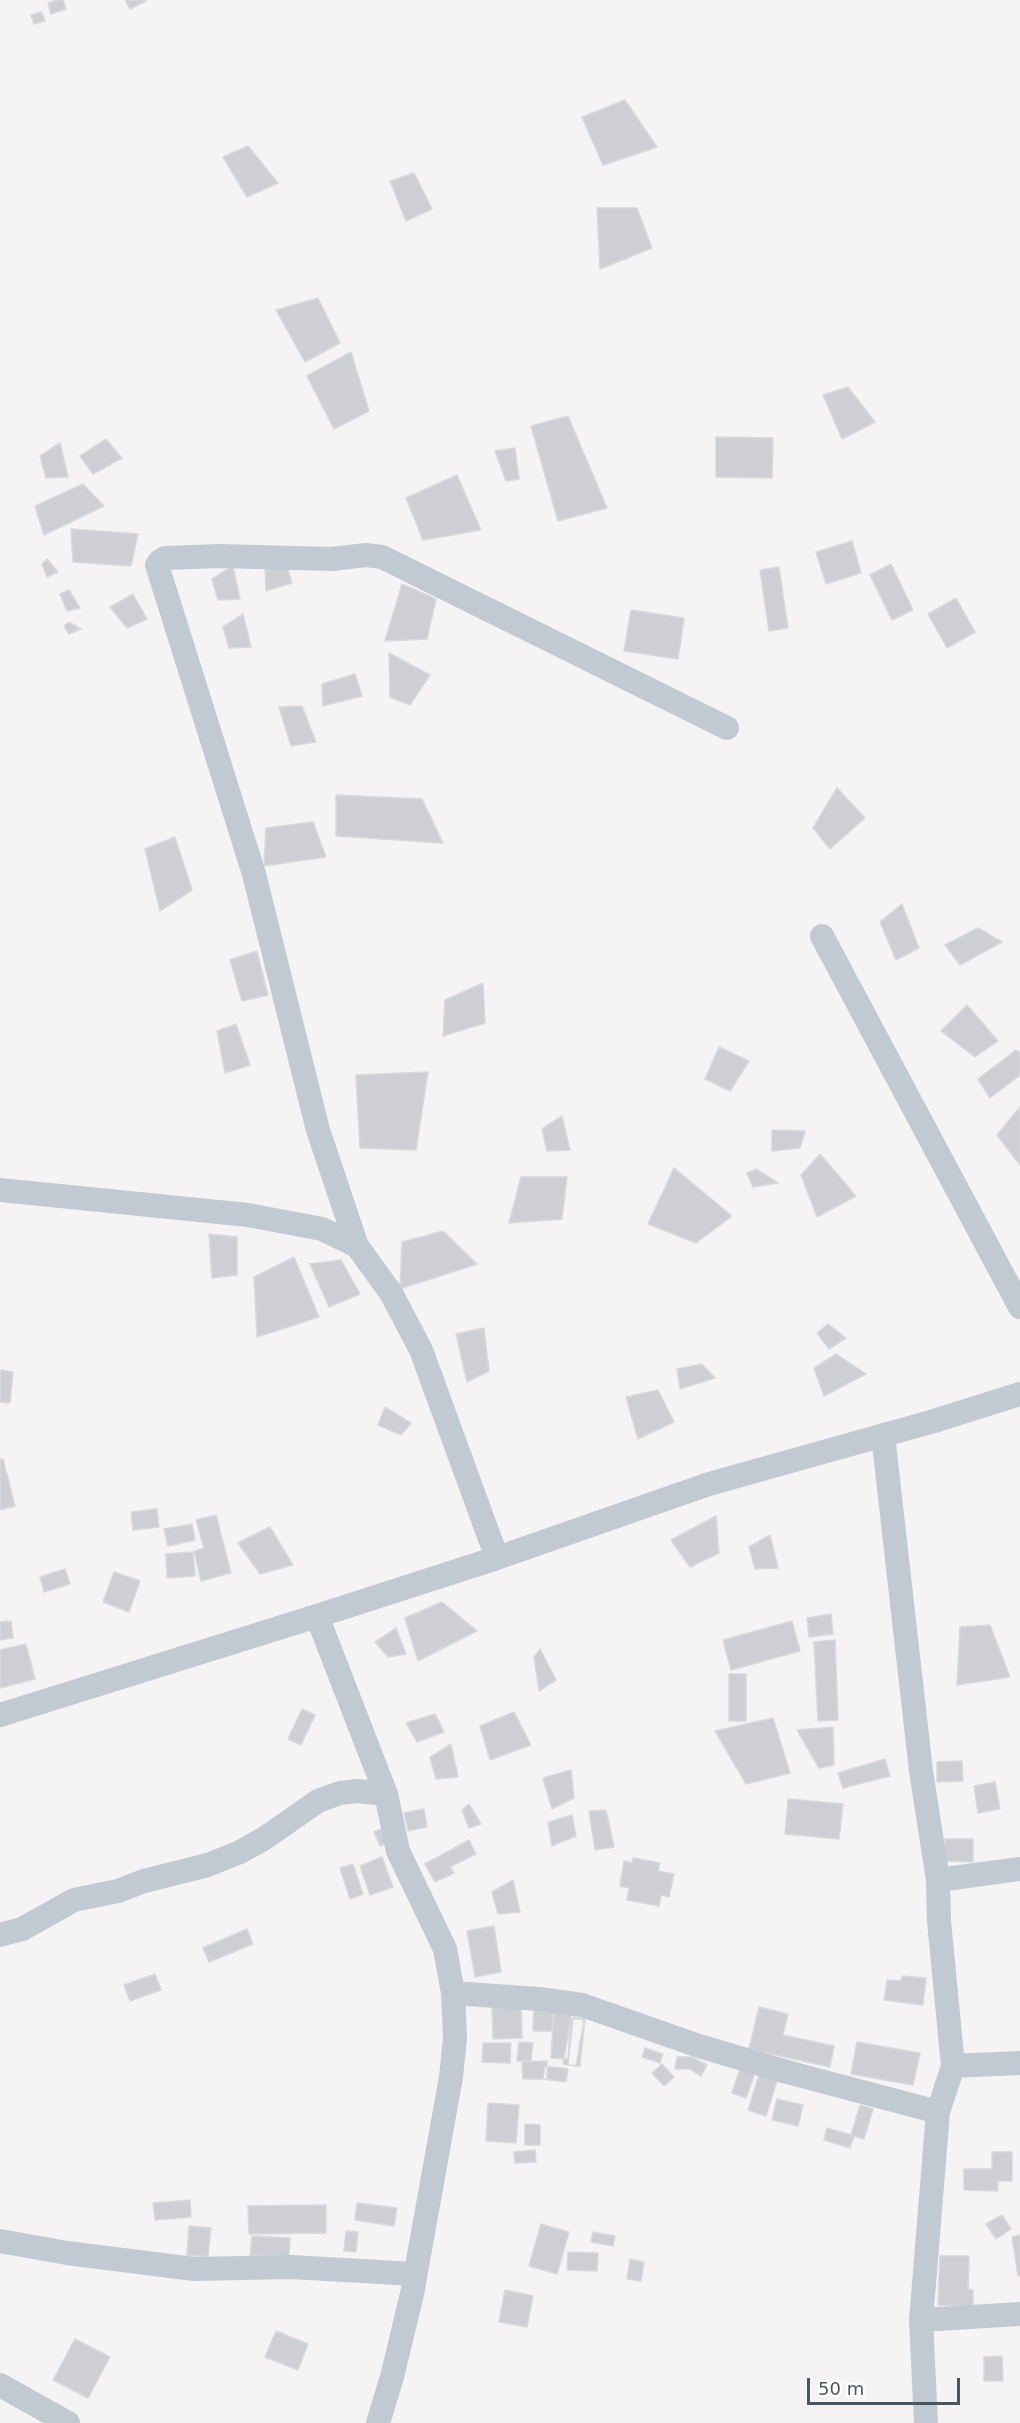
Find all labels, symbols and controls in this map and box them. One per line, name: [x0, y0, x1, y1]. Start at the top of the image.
scale bar: [810, 2366, 963, 2404]
text: 50 m: [818, 2378, 864, 2399]

